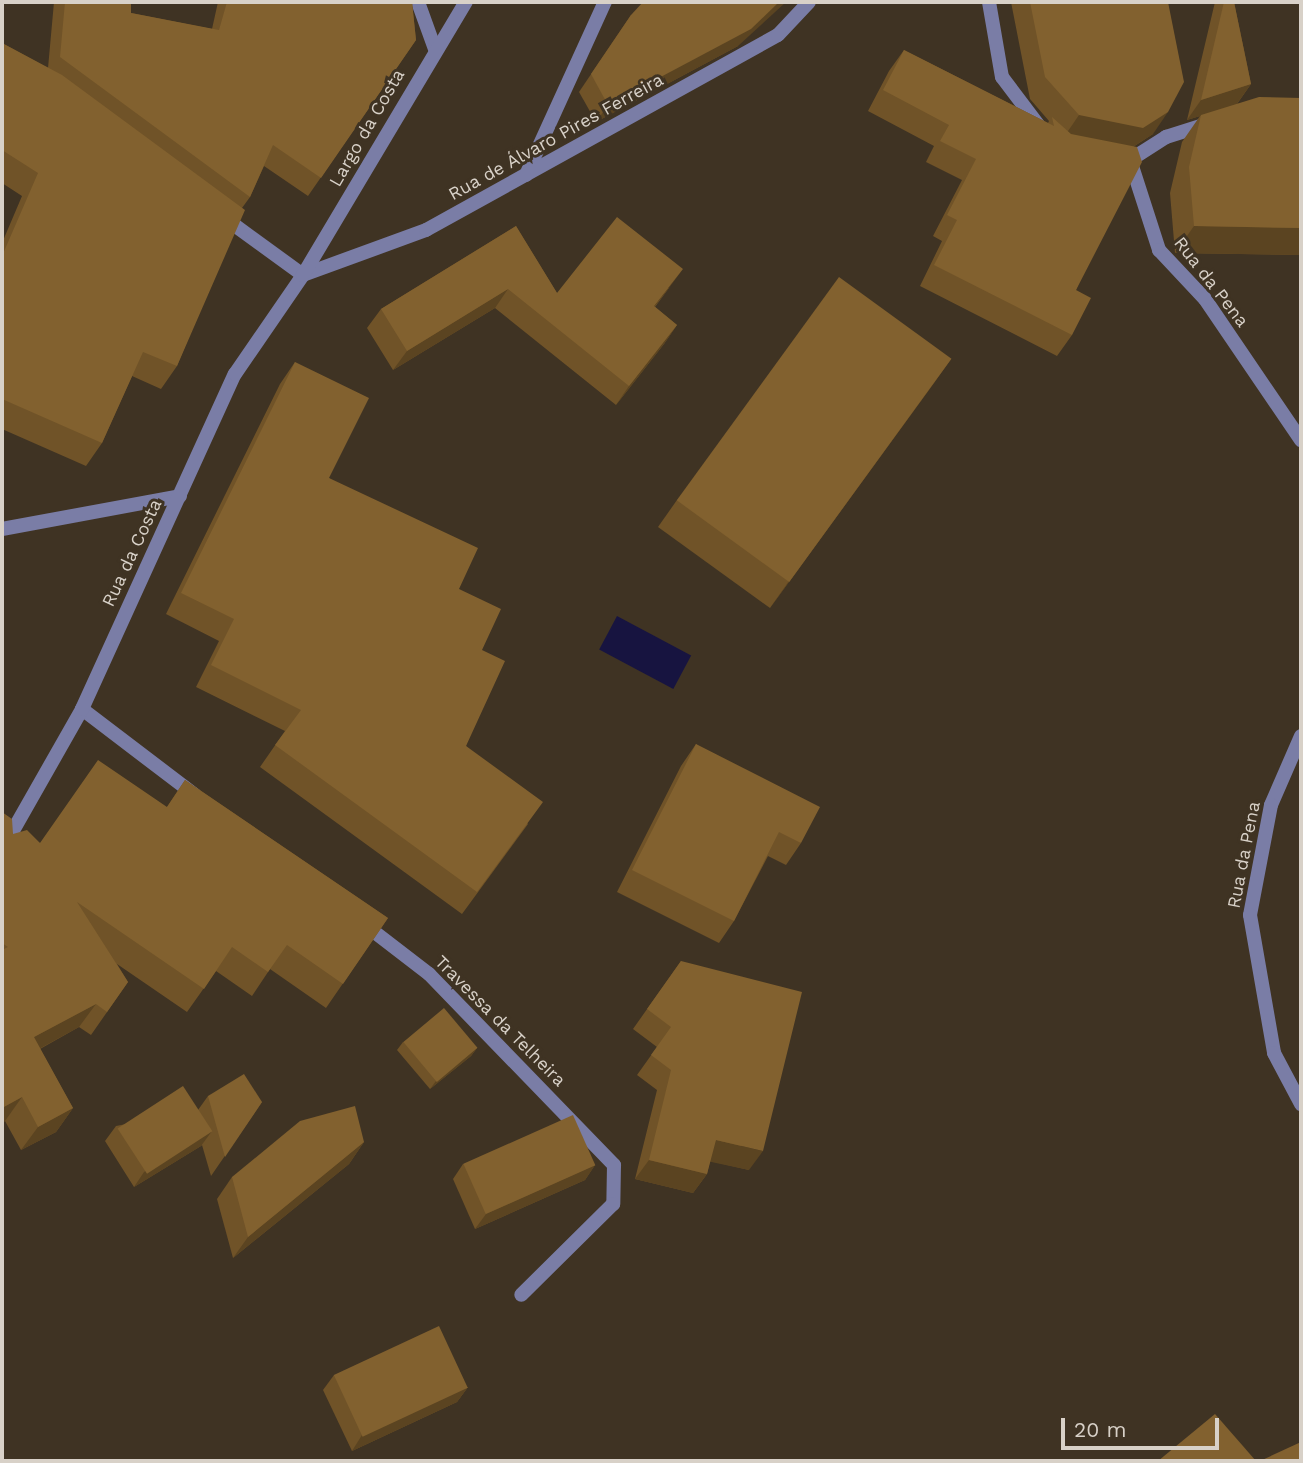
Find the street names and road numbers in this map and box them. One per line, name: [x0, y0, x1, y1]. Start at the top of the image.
street label: Largo da Costa: [325, 65, 409, 191]
street label: Rua de Álvaro Pires Ferreira: [444, 69, 668, 205]
street label: Rua da Pena: [1169, 232, 1253, 332]
street label: Rua da Costa: [97, 495, 167, 611]
street label: Rua da Pena: [1223, 799, 1265, 911]
street label: Travessa da Telheira: [430, 951, 570, 1091]

